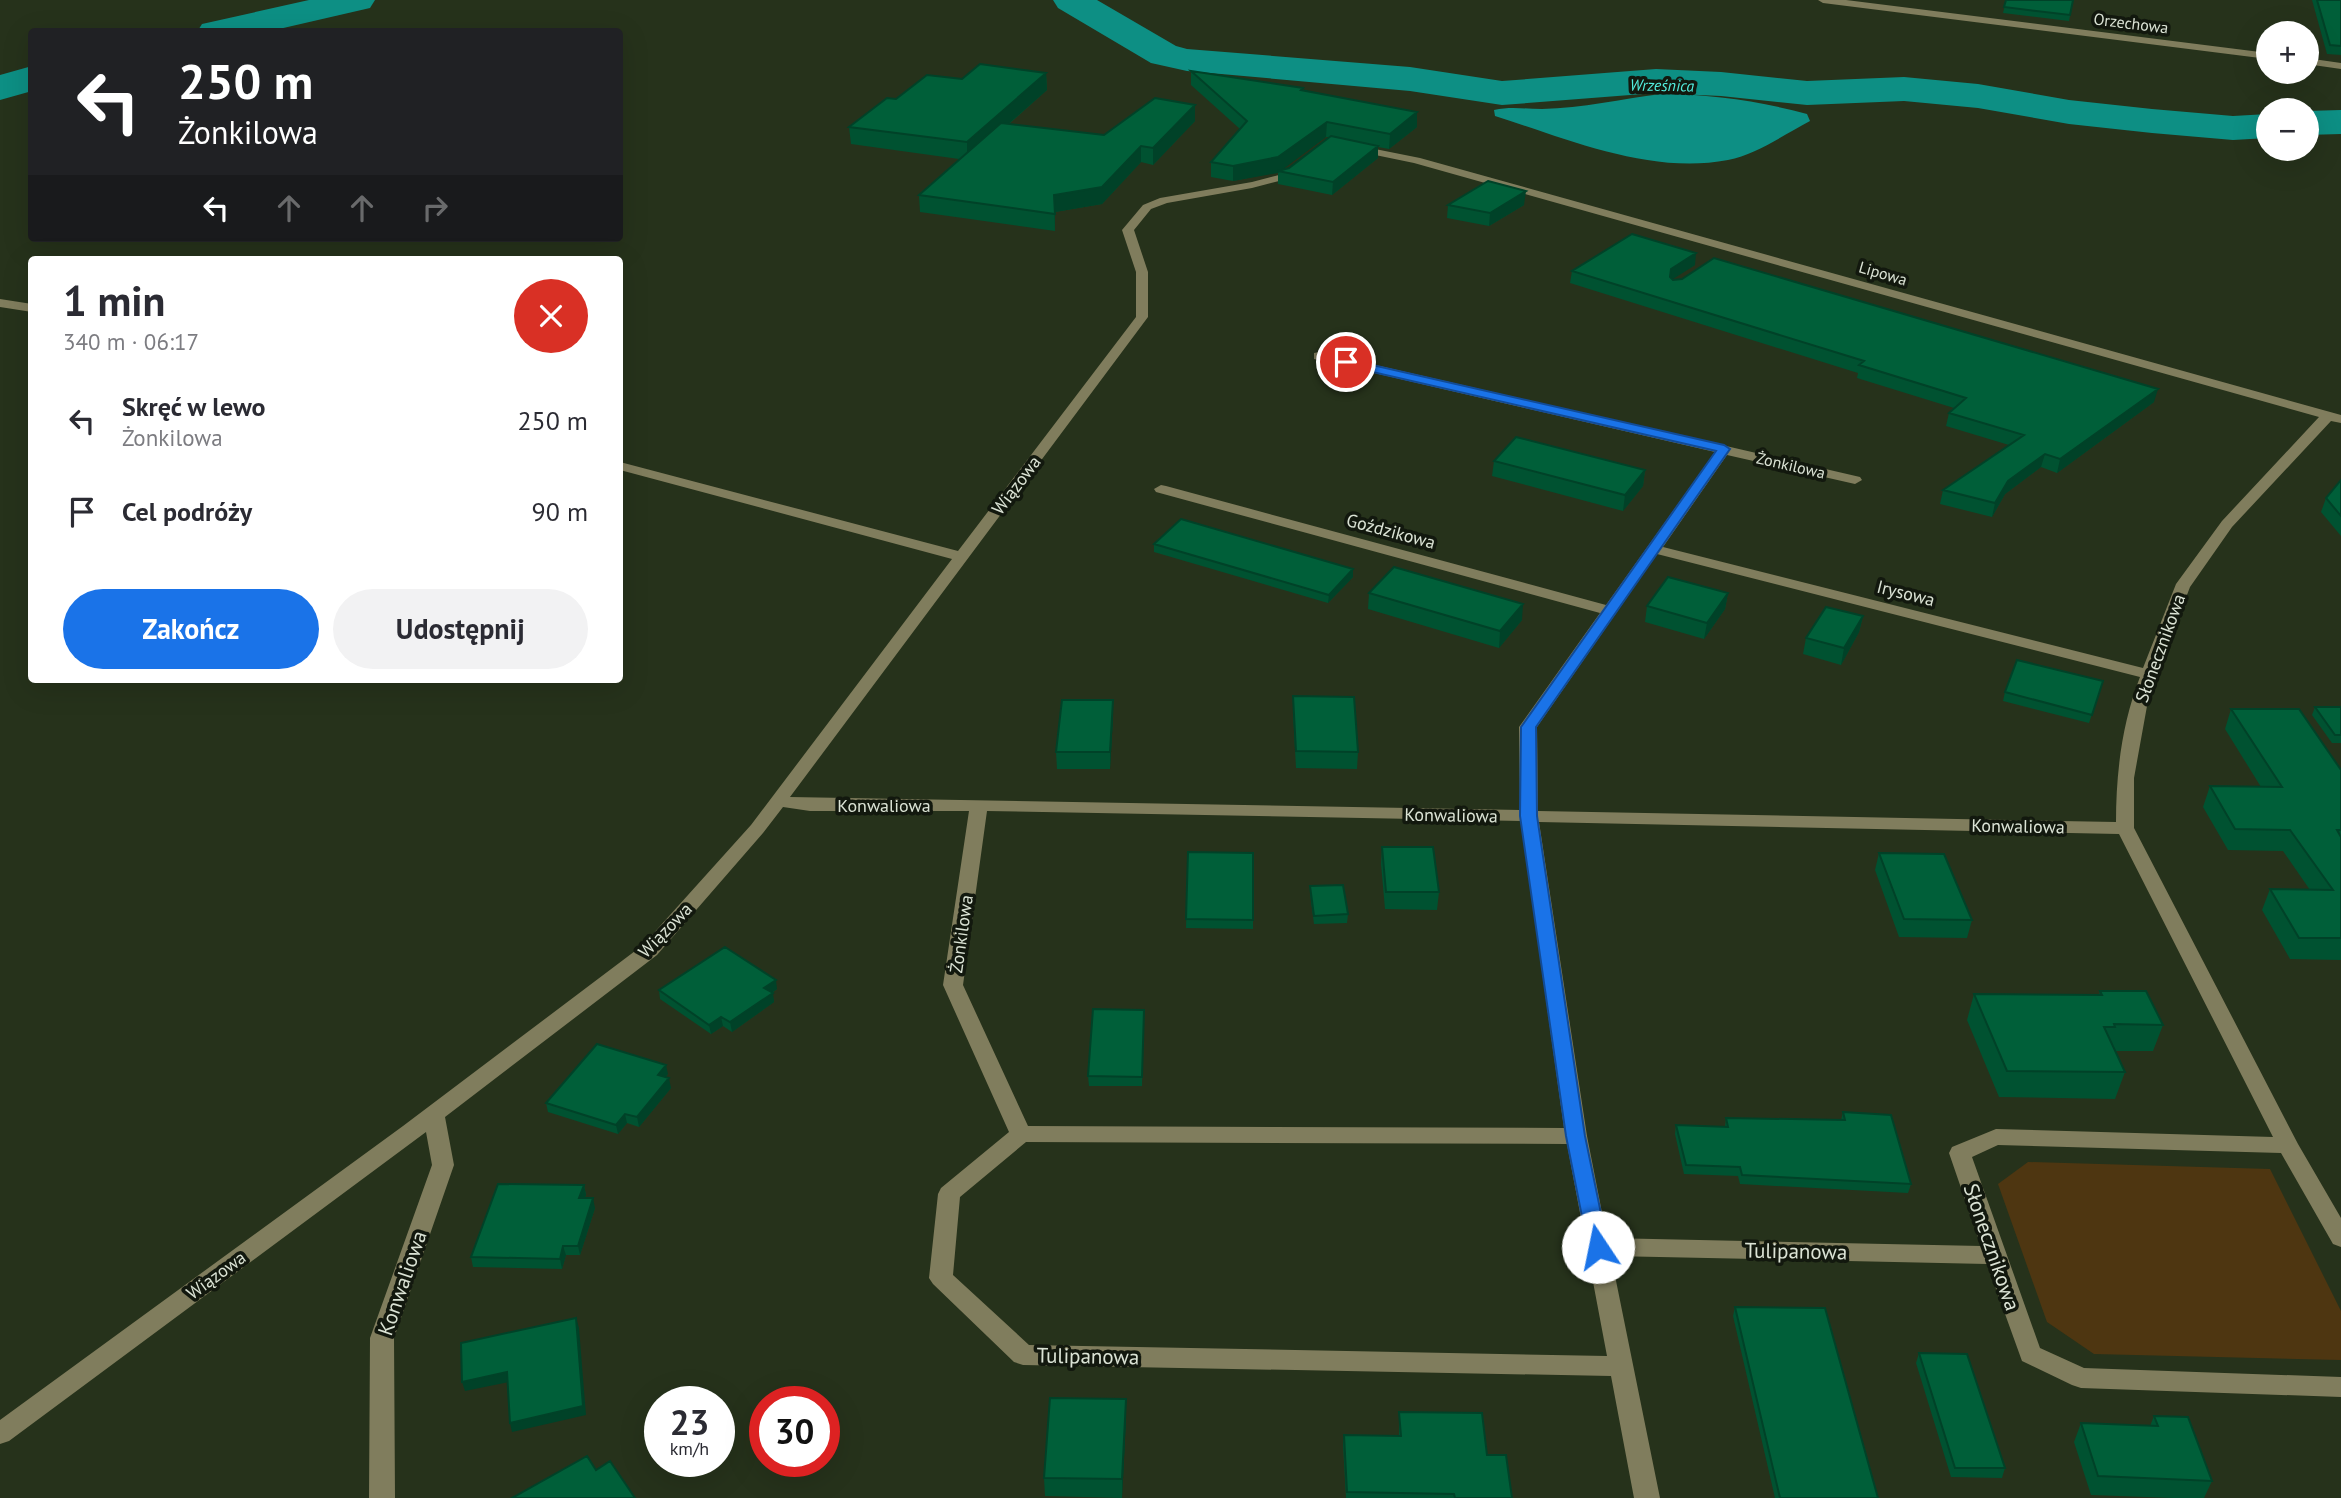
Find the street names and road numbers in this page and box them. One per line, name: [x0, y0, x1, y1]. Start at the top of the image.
street label: Orzechowa: [2092, 8, 2170, 38]
street label: Lipowa: [1857, 257, 1909, 289]
street label: Żonkilowa: [1755, 447, 1827, 483]
street label: Wiązowa: [986, 451, 1046, 519]
street label: Goździkowa: [1344, 508, 1438, 554]
street label: Irysowa: [1875, 575, 1937, 611]
street label: Słonecznikowa: [2130, 591, 2190, 705]
street label: Konwaliowa: [837, 794, 931, 817]
street label: Konwaliowa: [1404, 803, 1498, 827]
street label: Konwaliowa: [1971, 814, 2065, 838]
street label: Żonkilowa: [944, 893, 978, 975]
street label: Wiązowa: [633, 898, 697, 962]
street label: Słonecznikowa: [1958, 1180, 2026, 1314]
street label: Konwaliowa: [371, 1227, 433, 1339]
street label: Tulipanowa: [1744, 1237, 1848, 1265]
street label: Wiązowa: [182, 1246, 250, 1304]
street label: Tulipanowa: [1036, 1342, 1140, 1370]

